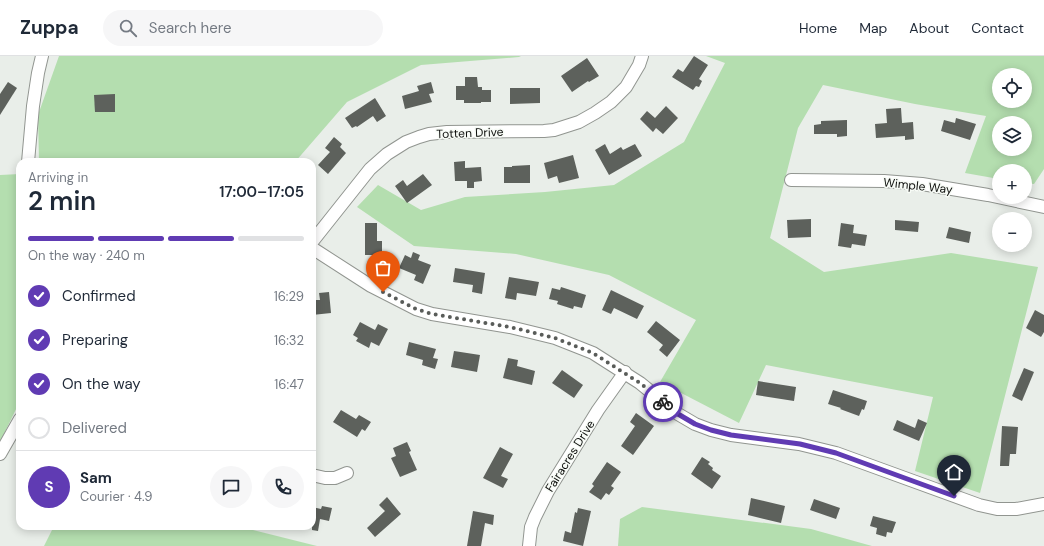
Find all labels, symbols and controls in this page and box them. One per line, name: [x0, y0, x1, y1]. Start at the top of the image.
search box: [103, 10, 383, 46]
text: Zuppa: [20, 15, 79, 40]
icon: search: [117, 17, 139, 39]
text: Search here: [149, 18, 231, 38]
text: Home: [799, 19, 837, 37]
text: Map: [859, 19, 887, 37]
text: About: [909, 19, 949, 37]
text: Contact: [971, 19, 1024, 37]
map controls: [992, 68, 1032, 252]
button: locate: [992, 68, 1032, 108]
button: layers: [992, 116, 1032, 156]
street label: Totten Drive: [436, 124, 504, 142]
button: +: [992, 164, 1032, 204]
text: Arriving in: [28, 169, 88, 186]
street label: Wimple Way: [883, 174, 954, 198]
text: 17:00–17:05: [219, 182, 304, 202]
text: 2 min: [28, 184, 96, 218]
button: −: [992, 212, 1032, 252]
text: On the way · 240 m: [28, 247, 145, 264]
pin: [366, 251, 400, 292]
icon: bag: [372, 257, 394, 279]
icon: check: [28, 285, 50, 307]
text: Confirmed: [62, 286, 136, 306]
text: 16:29: [274, 288, 304, 305]
icon: check: [28, 329, 50, 351]
text: Preparing: [62, 330, 128, 350]
text: 16:32: [274, 332, 304, 349]
icon: check: [28, 373, 50, 395]
text: On the way: [62, 374, 141, 394]
text: 16:47: [274, 376, 304, 393]
courier: [643, 382, 683, 422]
icon: bike: [652, 391, 674, 413]
street label: Fairacres Drive: [542, 417, 599, 495]
text: Delivered: [62, 418, 127, 438]
pin: [937, 455, 971, 496]
icon: home: [943, 461, 965, 483]
button: chat: [210, 466, 252, 508]
button: phone: [262, 466, 304, 508]
text: Sam: [80, 468, 112, 488]
text: S: [44, 477, 54, 497]
text: Courier · 4.9: [80, 488, 152, 505]

